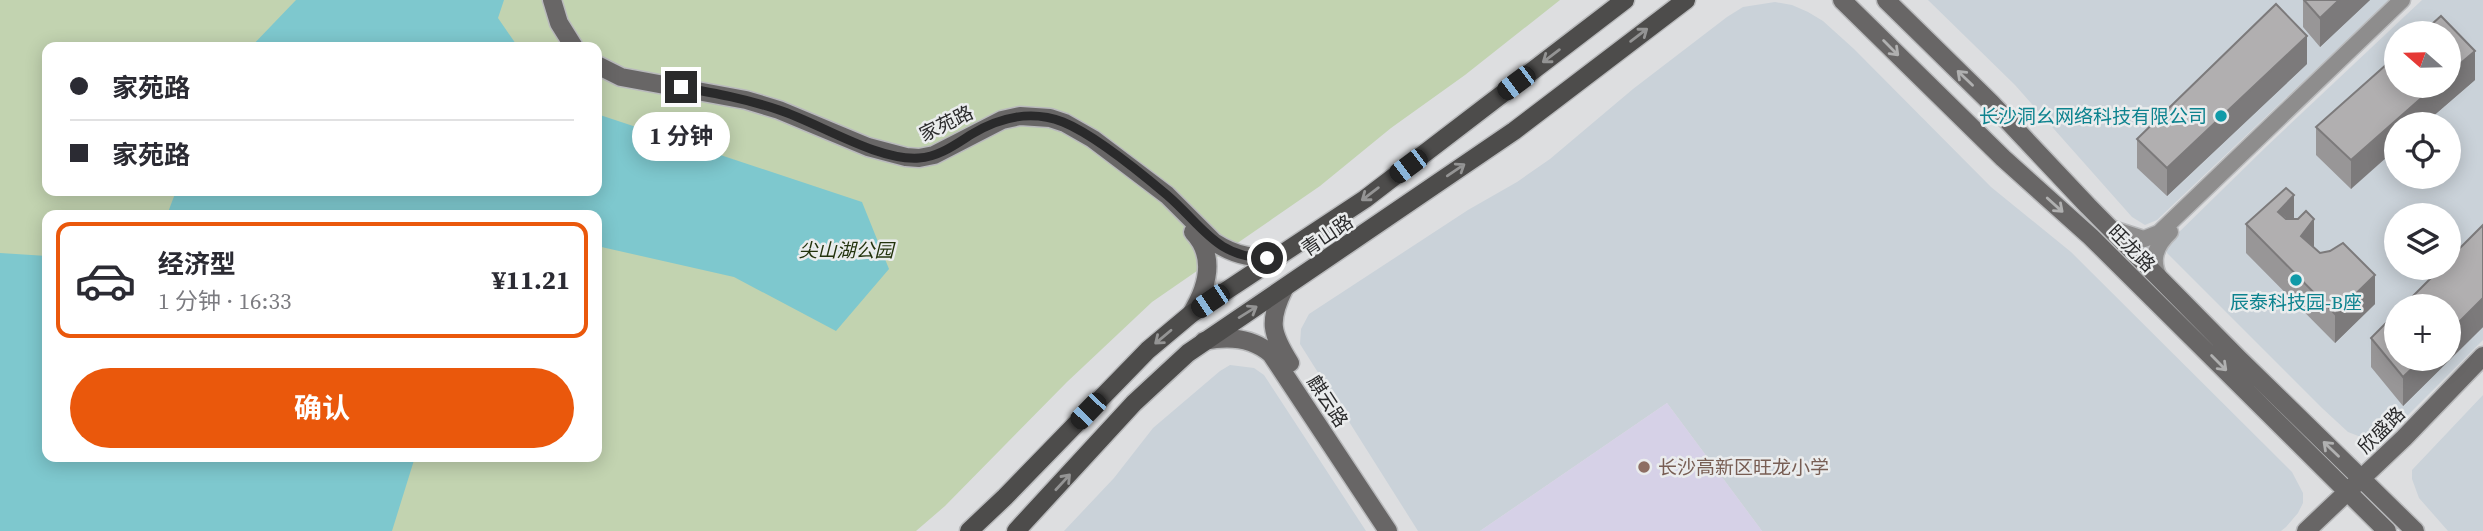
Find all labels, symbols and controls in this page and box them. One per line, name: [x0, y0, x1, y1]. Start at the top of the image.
north arrow: [2384, 21, 2460, 98]
map controls: [2384, 21, 2461, 371]
one-way arrow: [1629, 28, 1648, 42]
one-way arrow: [1882, 39, 1899, 56]
one-way arrow: [1542, 49, 1561, 64]
car: [1493, 62, 1540, 104]
one-way arrow: [1957, 69, 1974, 86]
text: 家苑路: [112, 70, 190, 106]
route end: [665, 71, 697, 103]
street label: 家苑路: [915, 99, 977, 147]
place label: 长沙洞幺网络科技有限公司: [1979, 103, 2207, 129]
marker: 长沙洞幺网络科技有限公司: [2213, 108, 2229, 124]
callout: 1 分钟: [632, 112, 730, 160]
button: locate: [2384, 112, 2461, 189]
text: 1 分钟: [649, 120, 713, 152]
text: 家苑路: [112, 137, 190, 173]
car: [1385, 145, 1432, 187]
one-way arrow: [1446, 163, 1465, 177]
one-way arrow: [1361, 187, 1380, 202]
one-way arrow: [2046, 197, 2064, 213]
button: layers: [2384, 203, 2461, 280]
street label: 青山路: [1296, 208, 1358, 262]
street label: 旺龙路: [2103, 219, 2161, 277]
park label: 尖山湖公园: [798, 237, 896, 263]
route start: [1251, 242, 1283, 274]
text: 经济型: [158, 246, 236, 282]
icon: car: [74, 249, 137, 312]
text: ¥11.21: [492, 262, 570, 298]
marker: 辰泰科技园-B座: [2288, 272, 2304, 288]
car: [1187, 281, 1234, 321]
text: 1 分钟 · 16:33: [158, 285, 291, 317]
place label: 辰泰科技园-B座: [2230, 289, 2362, 315]
button: +: [2384, 294, 2461, 371]
one-way arrow: [1237, 305, 1257, 319]
one-way arrow: [1154, 329, 1172, 345]
one-way arrow: [2210, 355, 2227, 372]
button: 确认: [70, 368, 574, 448]
street label: 麒云路: [1302, 370, 1354, 432]
car: [1066, 389, 1111, 433]
street label: 欣盛路: [2352, 401, 2410, 459]
one-way arrow: [2323, 441, 2340, 458]
place label: 长沙高新区旺龙小学: [1658, 454, 1829, 480]
marker: 长沙高新区旺龙小学: [1636, 459, 1652, 475]
one-way arrow: [1055, 474, 1072, 491]

